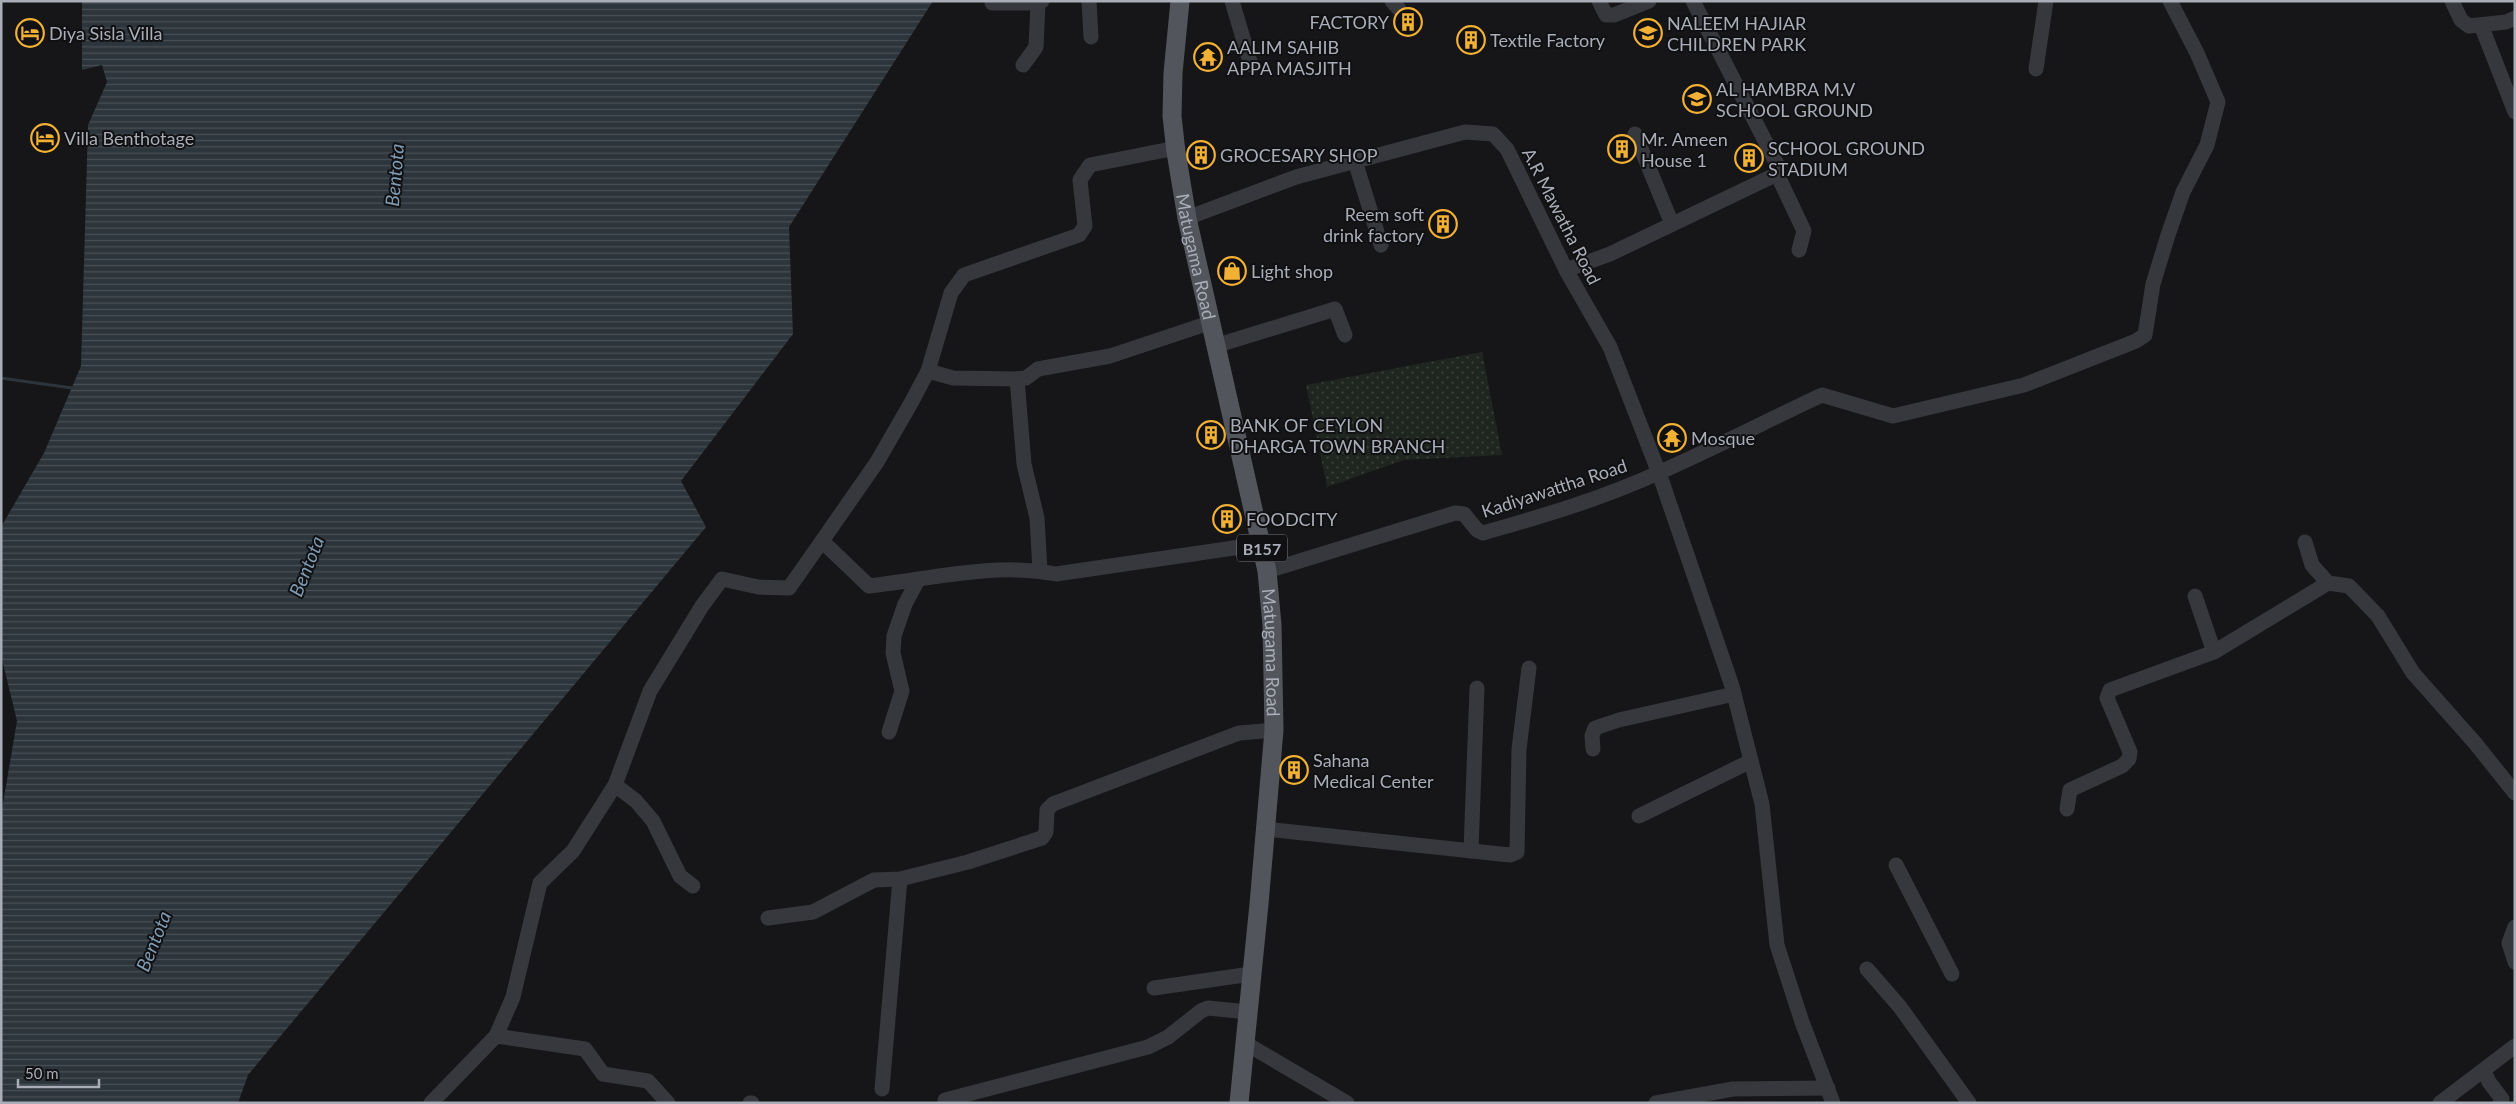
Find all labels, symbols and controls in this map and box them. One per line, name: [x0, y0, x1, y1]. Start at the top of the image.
building icon: FACTORY: [1393, 7, 1423, 37]
place label: FACTORY: [1310, 11, 1390, 33]
place label: NALEEM HAJIAR CHILDREN PARK: [1667, 12, 1807, 55]
hotel icon: Diya Sisla Villa: [15, 18, 45, 48]
school or university icon: NALEEM HAJIAR CHILDREN PARK: [1633, 18, 1663, 48]
place label: Diya Sisla Villa: [49, 22, 162, 44]
building icon: Textile Factory: [1456, 25, 1486, 55]
place label: Textile Factory: [1490, 29, 1606, 51]
place label: AALIM SAHIB APPA MASJITH: [1227, 36, 1352, 79]
temple icon: AALIM SAHIB APPA MASJITH: [1193, 42, 1223, 72]
place label: AL HAMBRA M.V SCHOOL GROUND: [1716, 78, 1873, 121]
school or university icon: AL HAMBRA M.V SCHOOL GROUND: [1682, 84, 1712, 114]
hotel icon: Villa Benthotage: [30, 123, 60, 153]
place label: Villa Benthotage: [64, 127, 194, 149]
place label: Mr. Ameen House 1: [1641, 128, 1728, 171]
building icon: Mr. Ameen House 1: [1607, 134, 1637, 164]
place label: SCHOOL GROUND STADIUM: [1768, 137, 1925, 180]
building icon: GROCESARY SHOP: [1186, 140, 1216, 170]
water label: Bentota: [380, 143, 408, 207]
building icon: SCHOOL GROUND STADIUM: [1734, 143, 1764, 173]
place label: GROCESARY SHOP: [1220, 144, 1378, 166]
street label: A.R Mawatha Road: [1518, 144, 1606, 288]
street label: Matugama Road: [1172, 192, 1221, 322]
place label: Reem soft drink factory: [1323, 203, 1425, 246]
building icon: Reem soft drink factory: [1428, 209, 1458, 239]
shop icon: Light shop: [1217, 256, 1247, 286]
place label: Light shop: [1251, 260, 1333, 282]
place label: BANK OF CEYLON DHARGA TOWN BRANCH: [1230, 414, 1445, 457]
building icon: BANK OF CEYLON DHARGA TOWN BRANCH: [1196, 420, 1226, 450]
temple icon: Mosque: [1657, 423, 1687, 453]
place label: Mosque: [1691, 427, 1755, 449]
street label: Kadiyawattha Road: [1478, 454, 1630, 522]
building icon: FOODCITY: [1212, 504, 1242, 534]
place label: FOODCITY: [1246, 508, 1338, 530]
water label: Bentota: [284, 533, 328, 599]
road number: B157: [1237, 534, 1287, 562]
street label: Matugama Road: [1258, 587, 1285, 717]
place label: Sahana Medical Center: [1313, 749, 1434, 792]
building icon: Sahana Medical Center: [1279, 755, 1309, 785]
water label: Bentota: [131, 908, 175, 974]
scale bar: [18, 1056, 99, 1088]
text: 50 m: [25, 1064, 59, 1082]

